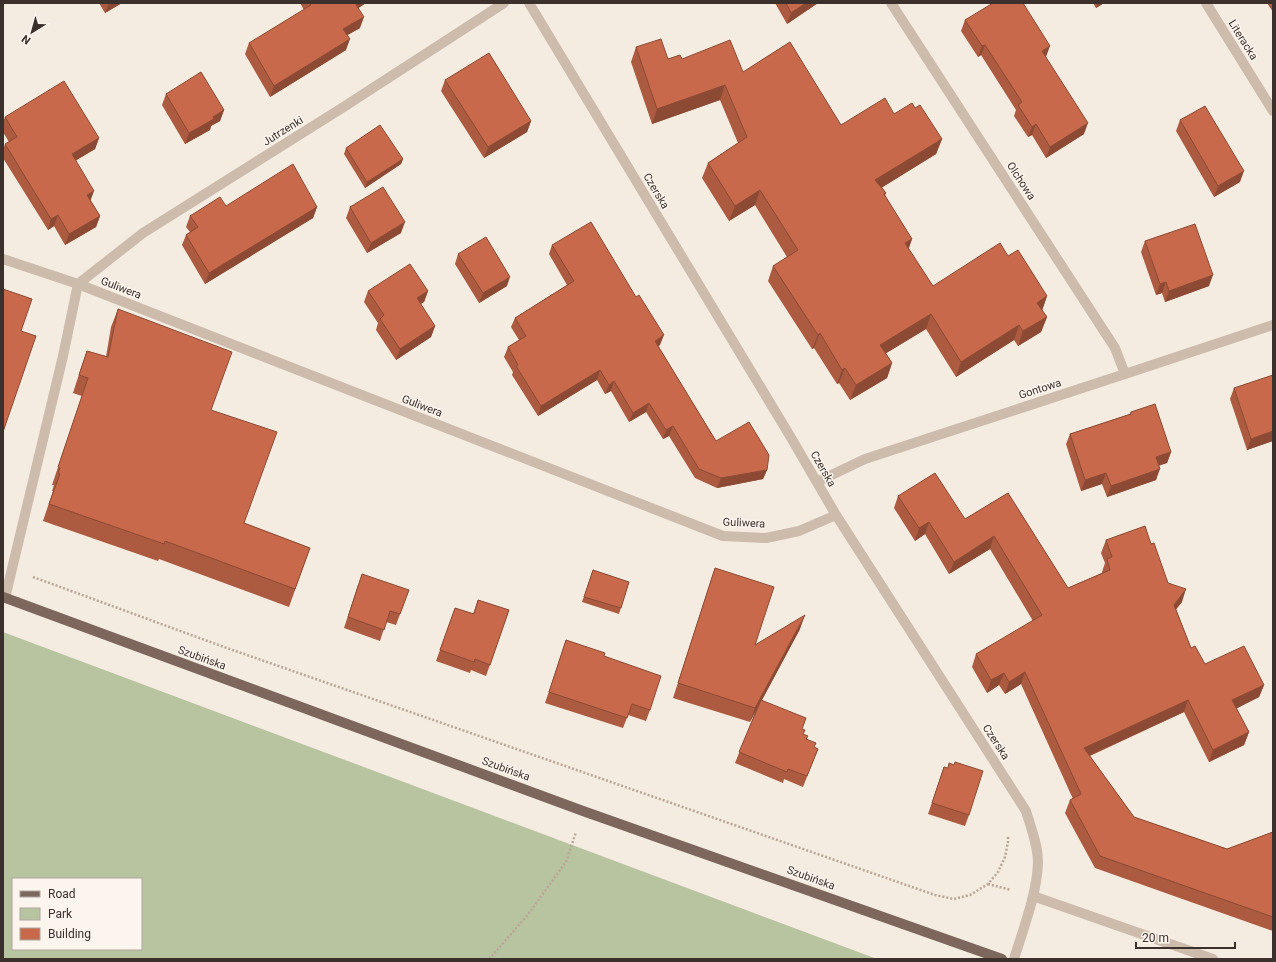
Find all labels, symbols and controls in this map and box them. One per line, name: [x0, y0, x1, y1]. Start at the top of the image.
north arrow: [12, 12, 52, 52]
street label: Literacka: [1226, 18, 1260, 62]
text: N: [19, 32, 33, 47]
street label: Jutrzenki: [260, 114, 306, 148]
street label: Olchowa: [1004, 160, 1038, 202]
street label: Czerska: [640, 171, 672, 211]
street label: Guliwera: [99, 274, 143, 302]
street label: Gontowa: [1017, 376, 1063, 402]
street label: Guliwera: [400, 392, 444, 420]
street label: Czerska: [808, 449, 838, 489]
street label: Guliwera: [722, 515, 766, 531]
street label: Szubińska: [176, 643, 228, 673]
street label: Czerska: [980, 722, 1012, 762]
street label: Szubińska: [480, 754, 532, 784]
street label: Szubińska: [785, 863, 837, 893]
legend: [12, 878, 142, 950]
text: Road: [48, 887, 76, 901]
text: Park: [48, 907, 73, 921]
scale bar: [1136, 924, 1235, 950]
text: Building: [48, 927, 91, 941]
text: 20 m: [1142, 931, 1169, 945]

